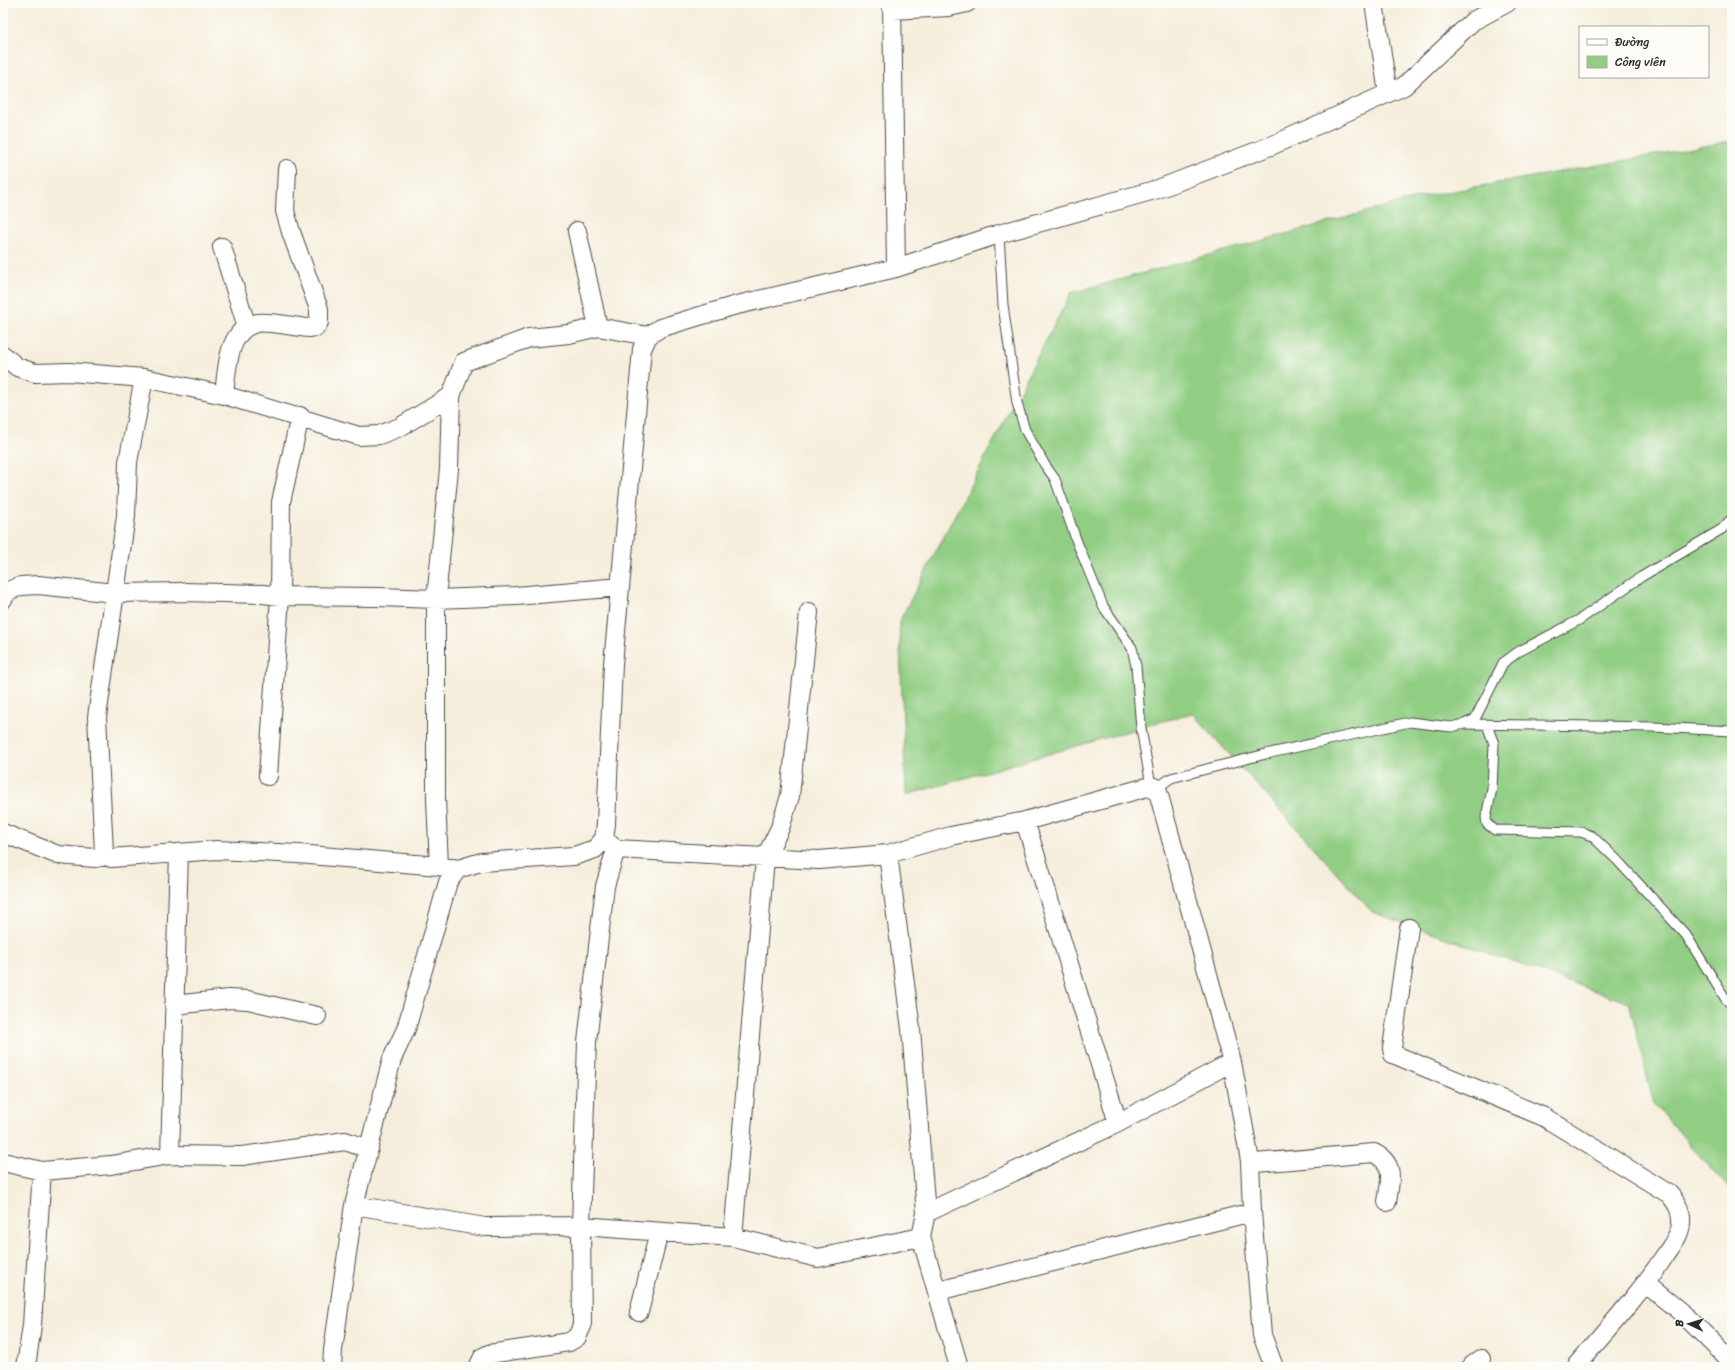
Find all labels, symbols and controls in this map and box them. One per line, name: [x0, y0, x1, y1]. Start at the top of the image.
legend: [1579, 26, 1709, 78]
text: Đường: [1615, 31, 1649, 53]
text: Công viên: [1615, 51, 1666, 73]
north arrow: [1669, 1304, 1709, 1344]
text: B: [1670, 1319, 1689, 1327]

